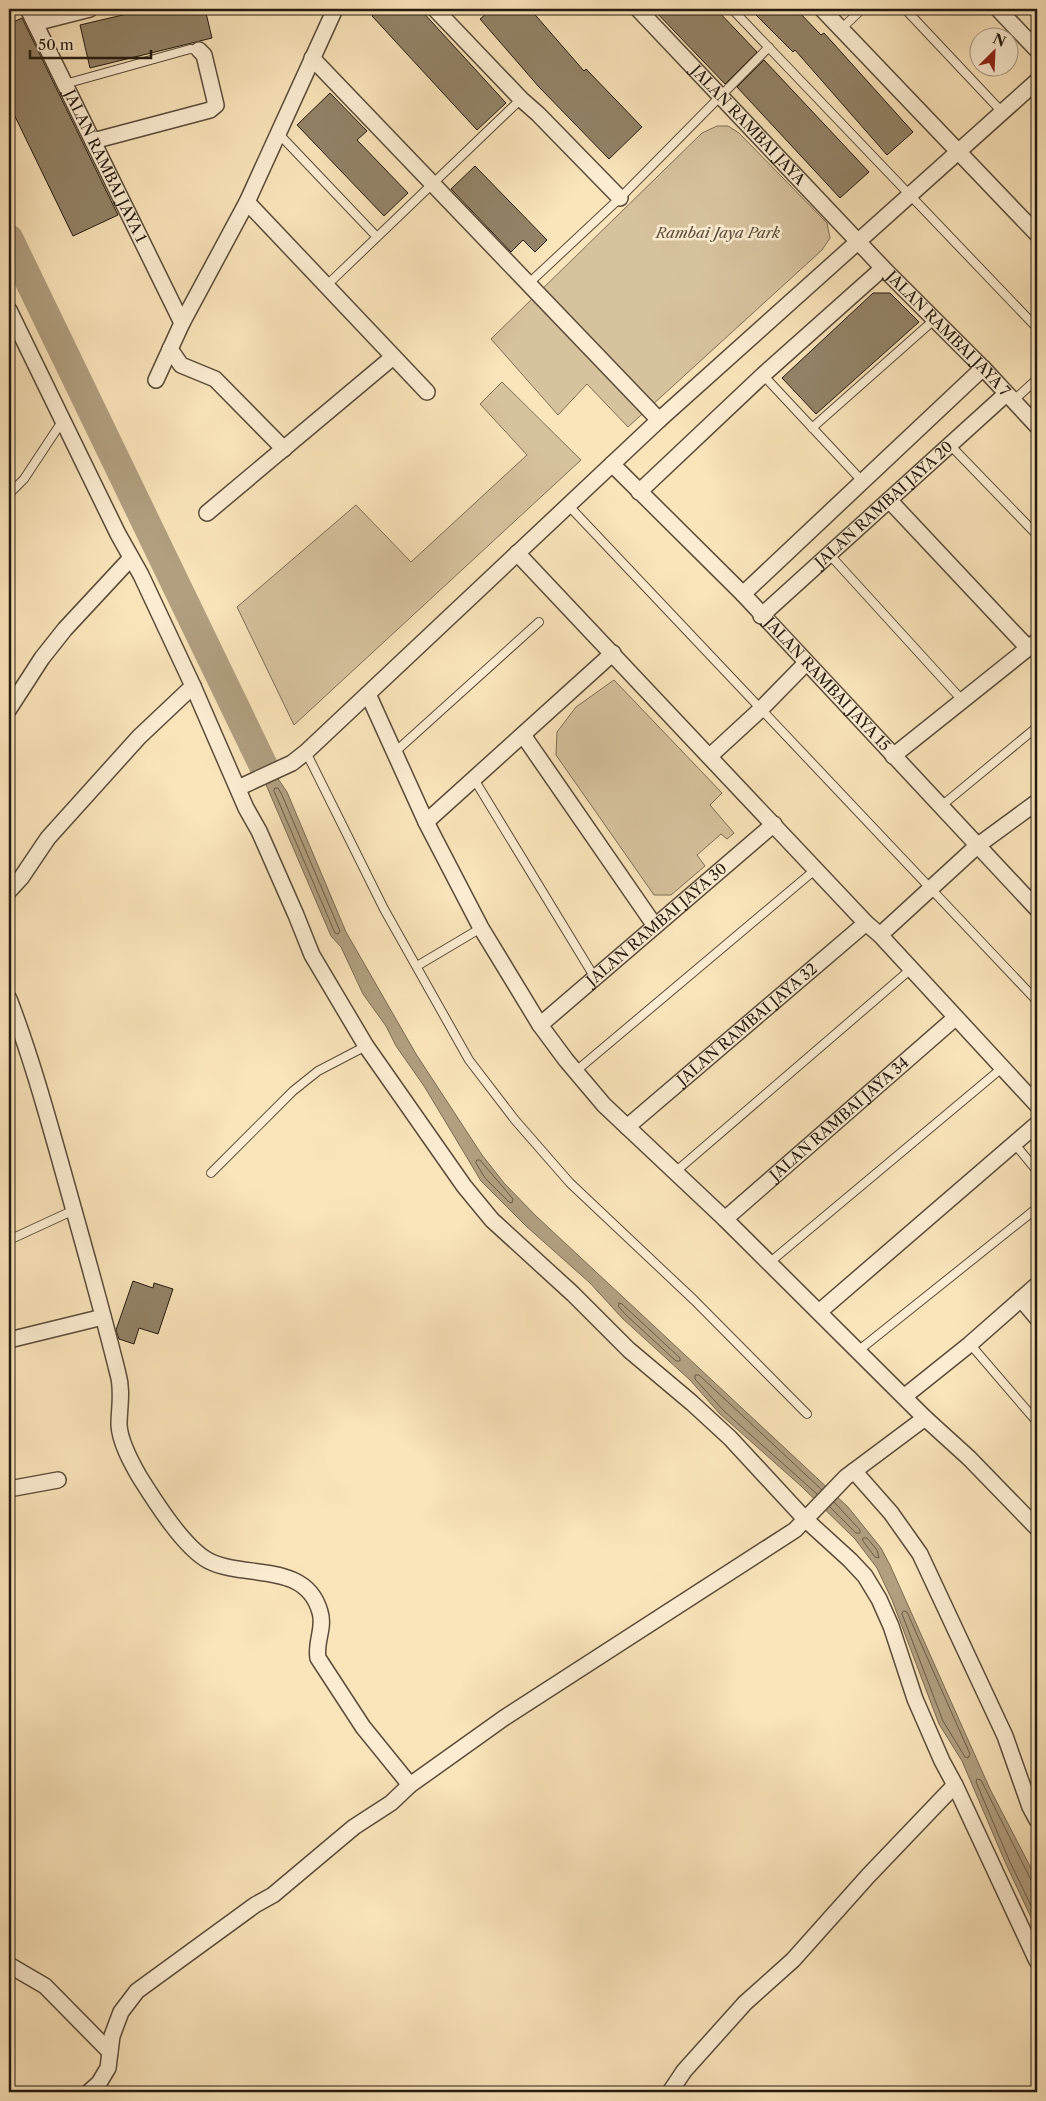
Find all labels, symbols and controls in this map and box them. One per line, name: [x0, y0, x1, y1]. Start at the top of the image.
scale bar: [30, 28, 151, 60]
north arrow: [968, 28, 1018, 78]
text: N: [990, 29, 1009, 51]
text: 50 m: [38, 35, 74, 54]
street label: JALAN RAMBAI JAYA: [686, 60, 810, 189]
street label: JALAN RAMBAI JAYA 1: [59, 85, 151, 246]
park label: Rambai Jaya Park: [655, 223, 780, 242]
street label: JALAN RAMBAI JAYA 7: [881, 265, 1015, 401]
street label: JALAN RAMBAI JAYA 20: [809, 437, 957, 573]
street label: JALAN RAMBAI JAYA 15: [759, 612, 895, 755]
street label: JALAN RAMBAI JAYA 30: [581, 859, 731, 991]
street label: JALAN RAMBAI JAYA 32: [671, 959, 821, 1090]
street label: JALAN RAMBAI JAYA 34: [764, 1053, 913, 1186]

